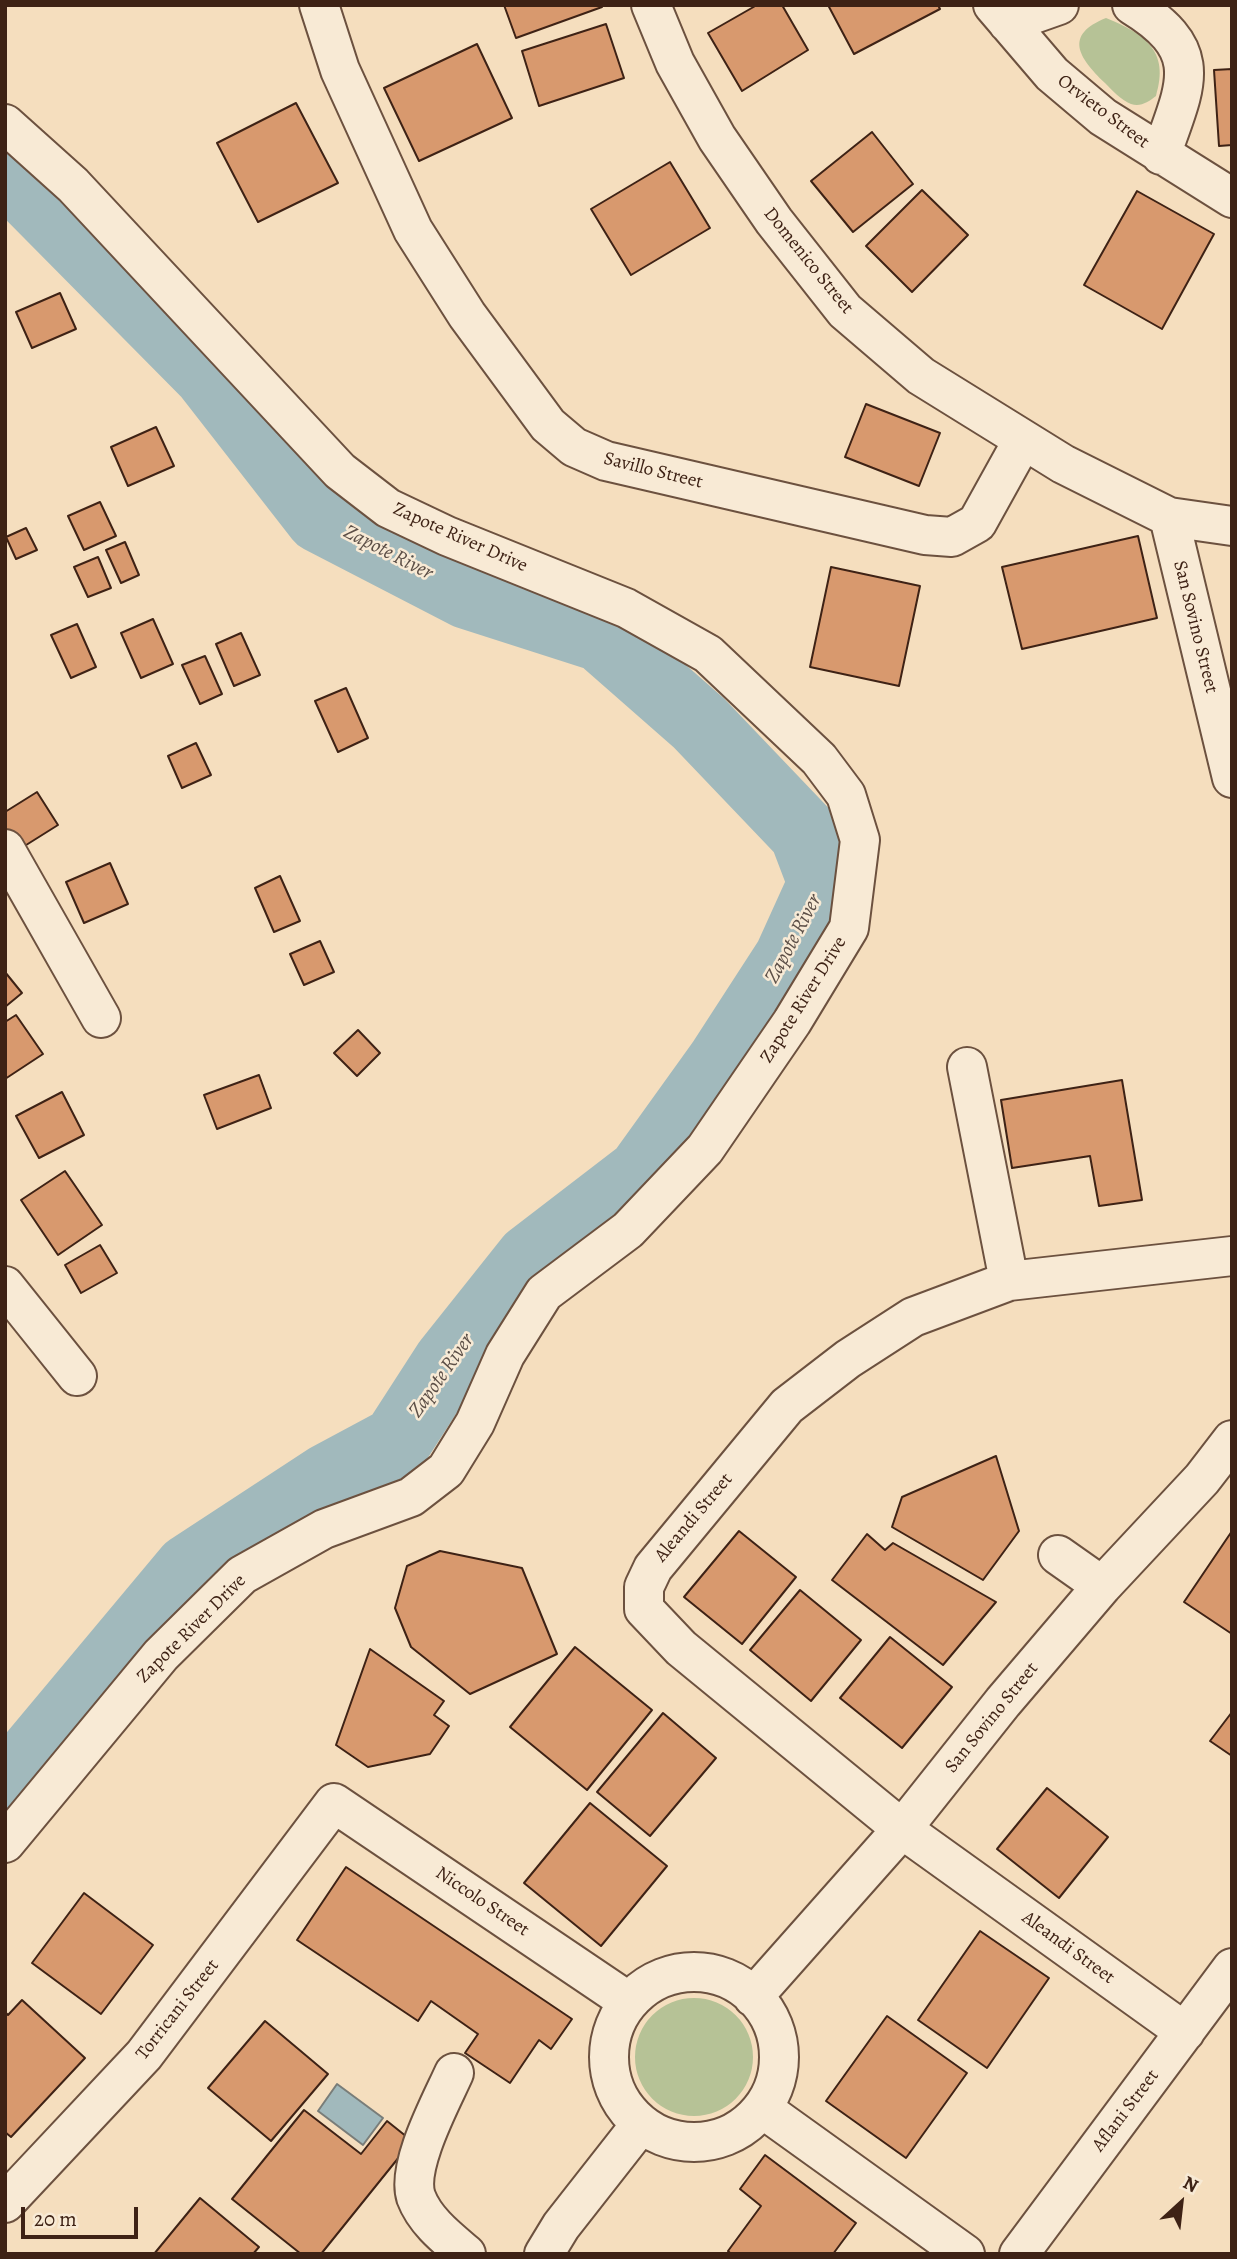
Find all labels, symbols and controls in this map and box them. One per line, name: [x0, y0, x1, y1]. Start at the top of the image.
street label: Orvieto Street: [1053, 70, 1153, 154]
street label: Domenico Street: [758, 203, 858, 319]
street label: Savillo Street: [601, 448, 705, 494]
street label: Zapote River Drive: [389, 498, 531, 578]
water label: Zapote River: [339, 520, 437, 586]
street label: San Sovino Street: [1168, 558, 1222, 696]
water label: Zapote River: [760, 890, 828, 988]
street label: Zapote River Drive: [756, 933, 852, 1067]
water label: Zapote River: [404, 1329, 480, 1423]
street label: Aleandi Street: [650, 1469, 738, 1567]
street label: Zapote River Drive: [133, 1570, 251, 1688]
street label: San Sovino Street: [940, 1658, 1044, 1778]
street label: Niccolo Street: [431, 1862, 533, 1942]
street label: Aleandi Street: [1017, 1907, 1119, 1989]
street label: Torricani Street: [132, 1955, 224, 2065]
street label: Aflani Street: [1088, 2065, 1164, 2157]
north arrow: [1146, 2168, 1216, 2238]
text: N: [1178, 2170, 1203, 2199]
scale bar: [24, 2192, 142, 2236]
text: 20 m: [34, 2205, 77, 2233]

